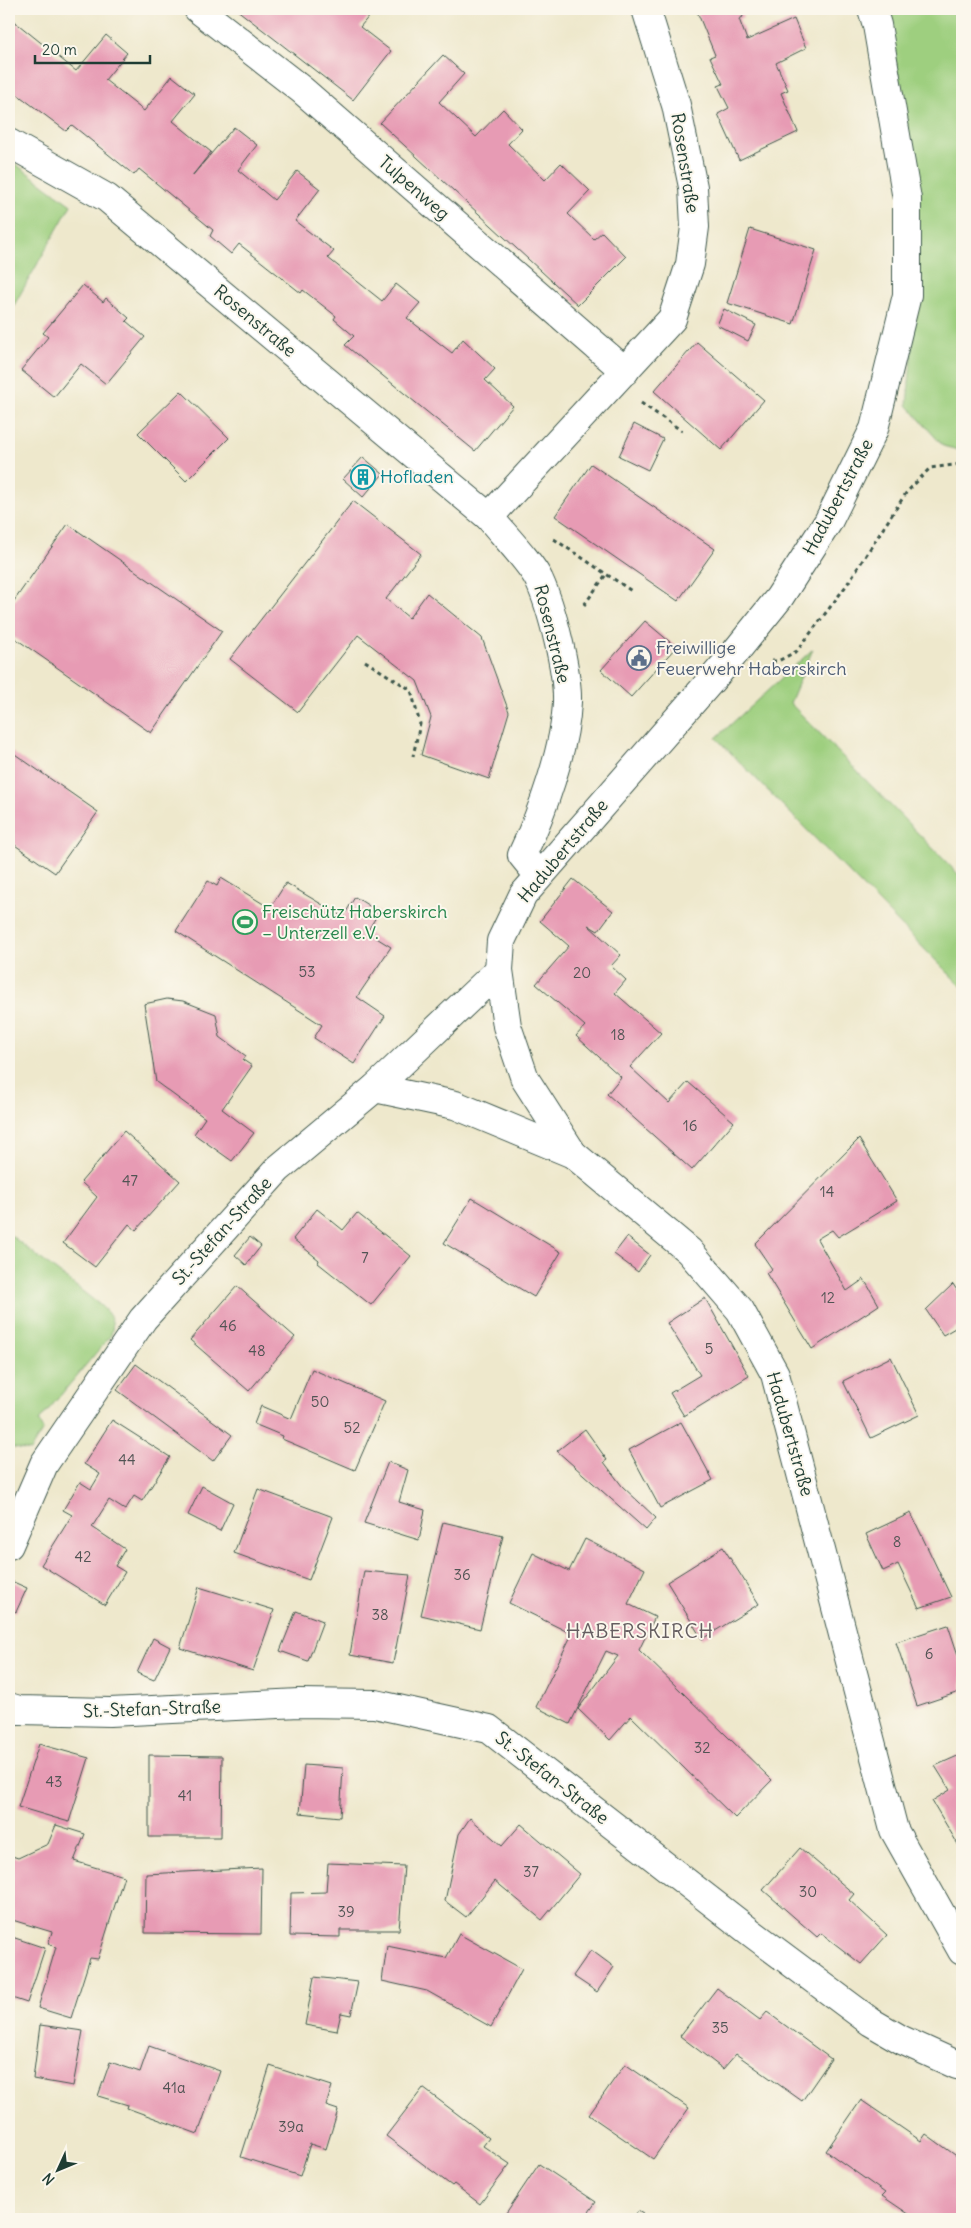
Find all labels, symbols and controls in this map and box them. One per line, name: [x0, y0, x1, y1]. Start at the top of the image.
scale bar: [35, 32, 150, 64]
text: 20 m: [42, 40, 77, 59]
street label: Rosenstraße: [666, 111, 705, 215]
street label: Tulpenweg: [374, 150, 455, 225]
street label: Rosenstraße: [209, 279, 301, 362]
street label: Hadubertstraße: [797, 435, 878, 559]
building icon: Hofladen: [350, 464, 376, 490]
place label: Hofladen: [380, 465, 454, 488]
street label: Rosenstraße: [529, 582, 576, 686]
place label: Freiwillige Feuerwehr Haberskirch: [656, 636, 847, 680]
public building icon: Freiwillige Feuerwehr Haberskirch: [626, 645, 652, 671]
street label: Hadubertstraße: [513, 794, 613, 907]
place label: Freischütz Haberskirch – Unterzell e.V.: [262, 900, 447, 944]
sports icon: Freischütz Haberskirch – Unterzell e.V.: [232, 909, 258, 935]
house number: 53: [298, 962, 316, 981]
house number: 20: [573, 963, 591, 982]
house number: 18: [611, 1025, 625, 1044]
house number: 16: [683, 1116, 697, 1135]
house number: 47: [122, 1171, 138, 1190]
street label: St.-Stefan-Straße: [167, 1172, 276, 1290]
house number: 14: [820, 1182, 835, 1201]
house number: 7: [361, 1248, 369, 1267]
house number: 12: [821, 1288, 835, 1307]
house number: 46: [219, 1316, 237, 1335]
house number: 5: [705, 1339, 713, 1358]
house number: 48: [248, 1341, 266, 1360]
street label: Hadubertstraße: [762, 1369, 819, 1499]
house number: 50: [311, 1392, 329, 1411]
house number: 52: [344, 1418, 360, 1437]
house number: 44: [118, 1450, 136, 1469]
house number: 8: [893, 1532, 901, 1551]
house number: 42: [75, 1547, 91, 1566]
house number: 36: [453, 1565, 471, 1584]
house number: 38: [371, 1605, 389, 1624]
district label: HABERSKIRCH: [566, 1618, 714, 1643]
house number: 6: [925, 1644, 933, 1663]
street label: St.-Stefan-Straße: [83, 1695, 221, 1722]
street label: St.-Stefan-Straße: [491, 1726, 614, 1829]
house number: 32: [694, 1738, 710, 1757]
house number: 43: [45, 1772, 63, 1791]
house number: 41: [178, 1786, 192, 1805]
house number: 37: [523, 1862, 539, 1881]
house number: 30: [799, 1882, 817, 1901]
house number: 39: [337, 1902, 355, 1921]
house number: 35: [711, 2018, 729, 2037]
house number: 41a: [162, 2078, 186, 2097]
house number: 39a: [278, 2117, 304, 2136]
north arrow: [32, 2146, 82, 2196]
text: N: [39, 2169, 58, 2189]

